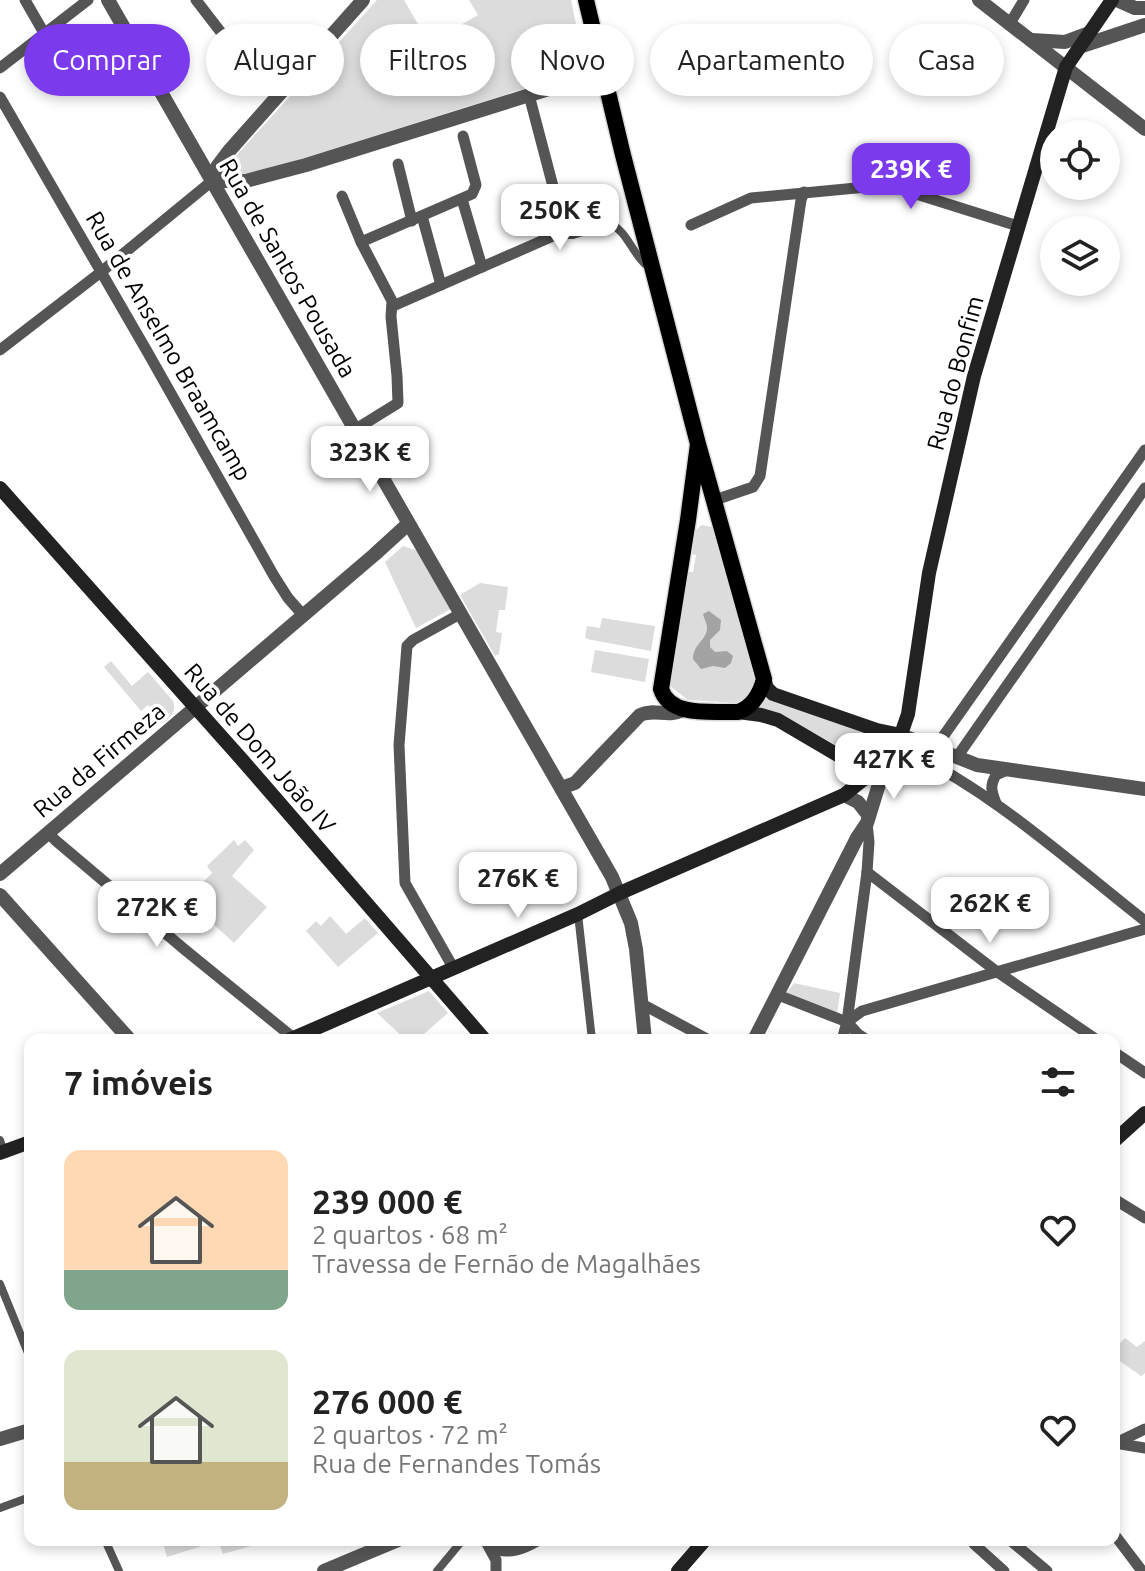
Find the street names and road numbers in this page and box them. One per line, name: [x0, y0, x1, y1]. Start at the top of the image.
street label: Rua de Santos Pousada: [214, 154, 362, 382]
street label: Rua de Anselmo Braamcamp: [81, 206, 257, 486]
street label: Rua do Bonfim: [921, 293, 989, 453]
street label: Rua de Dom João IV: [179, 658, 341, 838]
street label: Rua da Firmeza: [28, 697, 170, 823]

